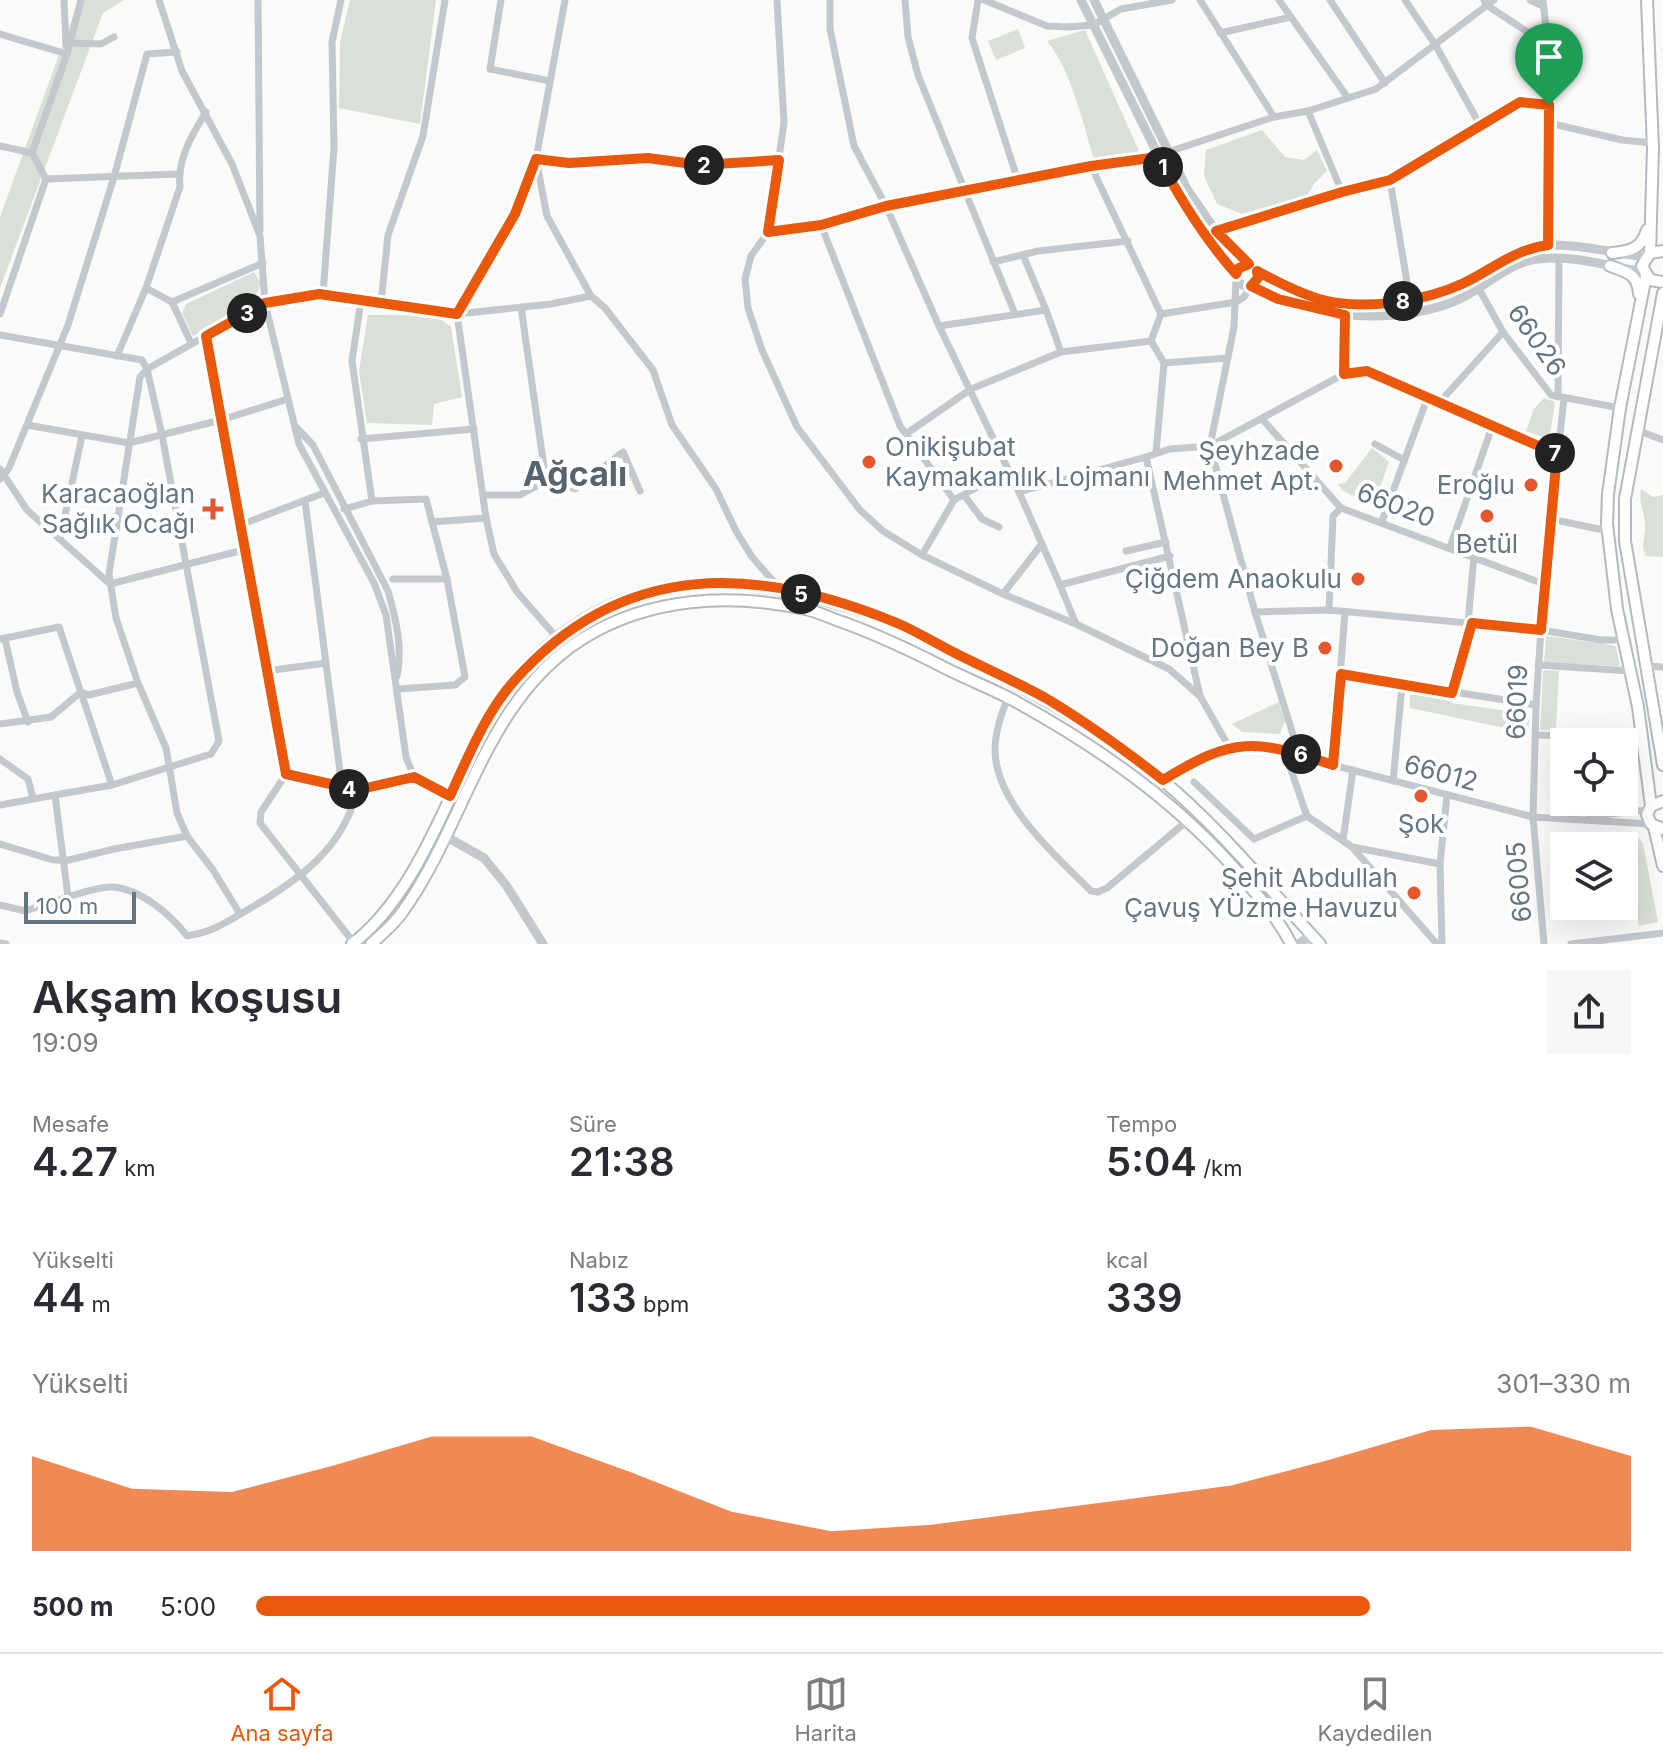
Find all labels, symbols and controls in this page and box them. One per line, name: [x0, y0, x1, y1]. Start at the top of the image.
pin: [1515, 23, 1583, 105]
icon: arrive: [1527, 35, 1571, 79]
pin: 2: [684, 145, 724, 185]
pin: 1: [1143, 147, 1183, 187]
text: 2: [697, 152, 711, 178]
text: 1: [1158, 154, 1168, 180]
pin: 8: [1383, 281, 1423, 321]
text: 8: [1396, 288, 1410, 314]
pin: 3: [227, 293, 267, 333]
street label: 66026: [1502, 298, 1573, 382]
text: 3: [240, 300, 254, 326]
place label: Onikişubat Kaymakamlık Lojmanı: [885, 431, 1150, 492]
pin: 7: [1535, 433, 1575, 473]
place label: Şeyhzade Mehmet Apt.: [1162, 435, 1320, 496]
text: 7: [1549, 440, 1561, 466]
district label: Ağcalı: [523, 453, 627, 494]
marker: Onikişubat Kaymakamlık Lojmanı: [860, 453, 878, 471]
marker: Şeyhzade Mehmet Apt.: [1327, 457, 1345, 475]
place label: Eroğlu: [1437, 469, 1515, 500]
street label: 66020: [1353, 476, 1440, 534]
marker: Eroğlu: [1522, 476, 1540, 494]
place label: Karacaoğlan Sağlık Ocağı: [41, 478, 195, 539]
marker: Karacaoğlan Sağlık Ocağı: [202, 498, 224, 520]
marker: Betül: [1478, 507, 1496, 525]
place label: Betül: [1456, 528, 1518, 559]
place label: Çiğdem Anaokulu: [1125, 563, 1342, 594]
marker: Çiğdem Anaokulu: [1349, 570, 1367, 588]
pin: 5: [781, 574, 821, 614]
text: 5: [794, 581, 808, 607]
place label: Doğan Bey B: [1151, 632, 1309, 663]
marker: Doğan Bey B: [1316, 639, 1334, 657]
street label: 66019: [1500, 664, 1533, 740]
map controls: [1550, 728, 1638, 920]
button: locate: [1550, 728, 1638, 816]
pin: 6: [1281, 734, 1321, 774]
text: 6: [1294, 741, 1308, 767]
street label: 66012: [1401, 748, 1481, 797]
pin: 4: [329, 769, 369, 809]
text: 4: [342, 776, 356, 802]
marker: Şok: [1412, 787, 1430, 805]
place label: Şok: [1398, 808, 1444, 839]
button: layers: [1550, 832, 1638, 920]
street label: 66005: [1500, 840, 1537, 924]
place label: Şehit Abdullah Çavuş YÜzme Havuzu: [1124, 862, 1398, 923]
marker: Şehit Abdullah Çavuş YÜzme Havuzu: [1405, 884, 1423, 902]
scale bar: [24, 888, 136, 924]
text: 100 m: [36, 893, 98, 919]
text: Akşam koşusu: [32, 970, 342, 1024]
button: share: [1547, 970, 1631, 1054]
text: 19:09: [32, 1027, 99, 1058]
text: Mesafe: [32, 1111, 109, 1137]
text: Süre: [569, 1111, 617, 1137]
text: Tempo: [1106, 1111, 1177, 1137]
text: 4.27: [32, 1137, 118, 1186]
text: 21:38: [569, 1137, 675, 1186]
text: 5:04: [1106, 1137, 1197, 1186]
text: km: [118, 1155, 156, 1181]
text: /km: [1197, 1155, 1242, 1181]
text: Yükselti: [32, 1247, 114, 1273]
text: Nabız: [569, 1247, 629, 1273]
text: kcal: [1106, 1247, 1148, 1273]
text: 44: [32, 1273, 85, 1322]
text: 133: [569, 1273, 637, 1322]
text: 339: [1106, 1273, 1182, 1322]
text: m: [85, 1291, 111, 1317]
text: bpm: [637, 1291, 689, 1317]
text: Yükselti: [32, 1368, 129, 1399]
text: 301–330 m: [1496, 1368, 1631, 1399]
text: 500 m: [32, 1591, 114, 1622]
text: 5:00: [160, 1591, 216, 1622]
tab: Ana sayfa: [230, 1672, 334, 1746]
tab: Harita: [794, 1672, 857, 1746]
tab: Kaydedilen: [1318, 1672, 1433, 1746]

